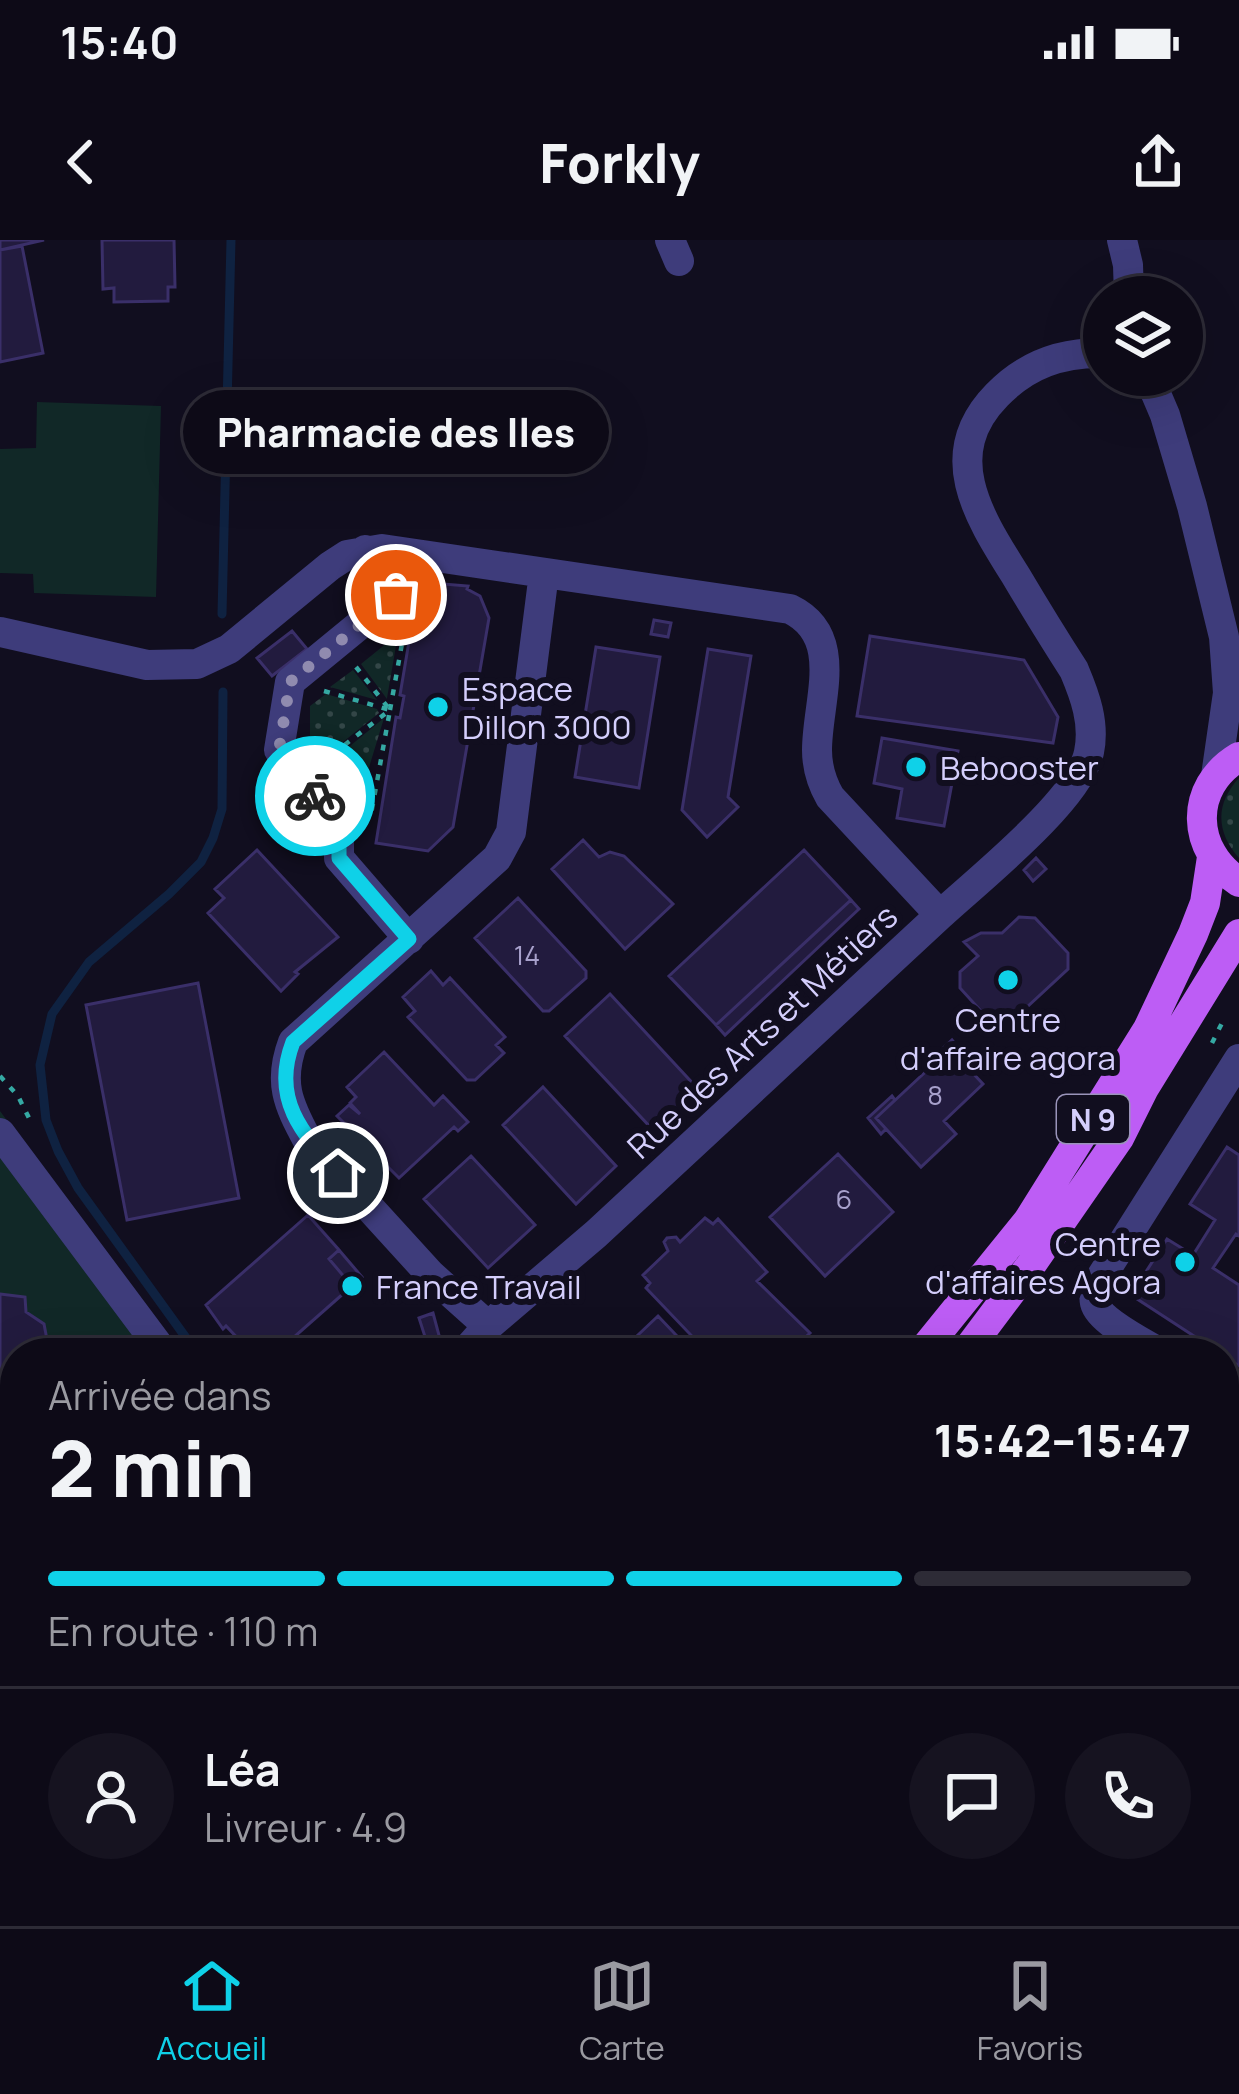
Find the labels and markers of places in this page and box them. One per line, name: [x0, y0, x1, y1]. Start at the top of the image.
callout: Pharmacie des Iles: [183, 391, 609, 475]
pin: [345, 544, 447, 646]
place label: Espace Dillon 3000: [462, 666, 632, 749]
marker: Espace Dillon 3000: [425, 694, 451, 720]
place label: Bebooster: [940, 745, 1099, 790]
marker: Bebooster: [903, 754, 929, 780]
marker: Centre d'affaire agora: [995, 967, 1021, 993]
place label: Centre d'affaire agora: [900, 997, 1116, 1080]
pin: [287, 1122, 389, 1224]
place label: Centre d'affaires Agora: [925, 1221, 1161, 1304]
marker: Centre d'affaires Agora: [1172, 1249, 1198, 1275]
place label: France Travail: [376, 1264, 582, 1309]
marker: France Travail: [339, 1273, 365, 1299]

